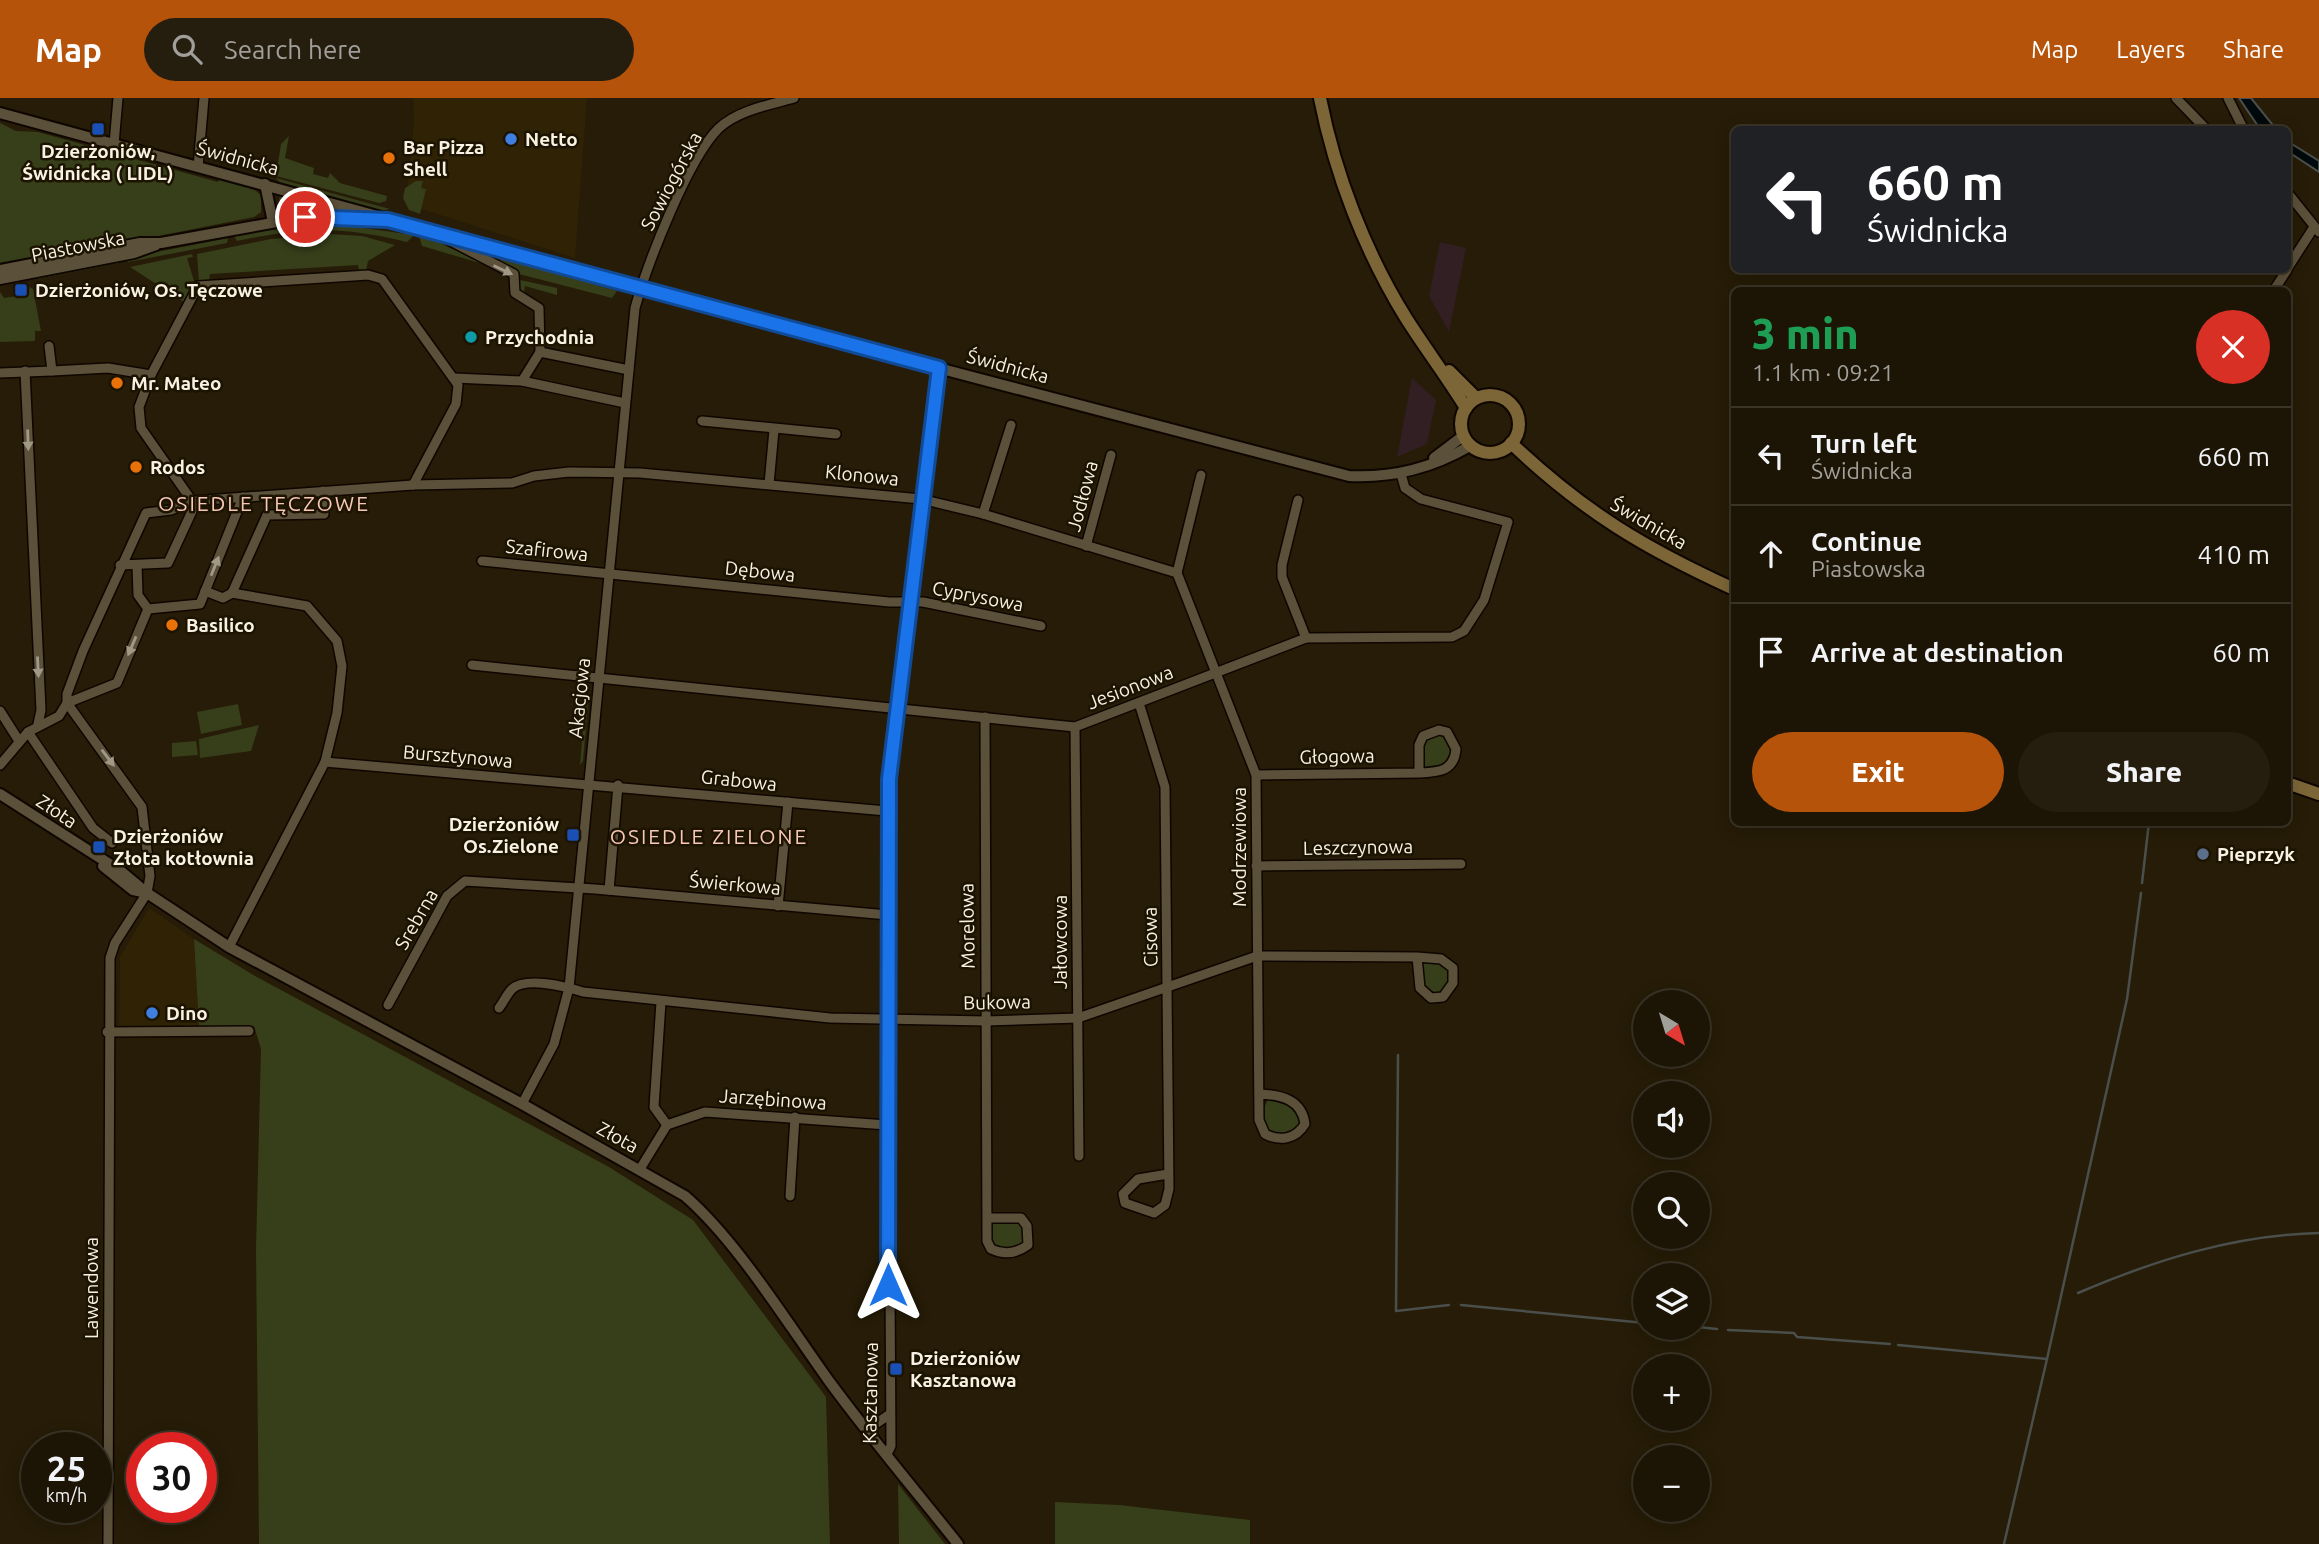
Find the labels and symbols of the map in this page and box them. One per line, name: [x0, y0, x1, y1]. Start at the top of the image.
marker: Dzierżoniów, Świdnicka ( LIDL): [90, 121, 106, 137]
place label: Netto: [525, 128, 578, 150]
street label: Sowiogórska: [636, 128, 706, 234]
marker: Netto: [503, 131, 519, 147]
street label: Świdnicka: [195, 136, 281, 180]
place label: Bar Pizza Shell: [403, 136, 484, 180]
place label: Dzierżoniów, Świdnicka ( LIDL): [22, 140, 174, 184]
marker: Bar Pizza Shell: [381, 150, 397, 166]
pin: [275, 187, 335, 247]
street label: Piastowska: [29, 226, 127, 266]
one-way arrow: [493, 264, 514, 276]
place label: Dzierżoniów, Os. Tęczowe: [35, 279, 263, 301]
marker: Dzierżoniów, Os. Tęczowe: [13, 282, 29, 298]
place label: Przychodnia: [485, 326, 594, 348]
marker: Przychodnia: [463, 329, 479, 345]
street label: Świdnicka: [965, 344, 1051, 388]
place label: Mr. Mateo: [131, 372, 221, 394]
marker: Mr. Mateo: [109, 375, 125, 391]
one-way arrow: [22, 429, 33, 451]
place label: Rodos: [150, 456, 205, 478]
street label: Jodłowa: [1062, 458, 1102, 534]
marker: Rodos: [128, 459, 144, 475]
street label: Klonowa: [824, 460, 900, 490]
district label: OSIEDLE TĘCZOWE: [158, 491, 370, 515]
street label: Świdnicka: [1607, 492, 1691, 554]
street label: Szafirowa: [505, 535, 589, 565]
one-way arrow: [209, 556, 220, 577]
street label: Dębowa: [724, 556, 796, 586]
street label: Cyprysowa: [930, 576, 1026, 616]
place label: Basilico: [186, 614, 255, 636]
marker: Basilico: [164, 617, 180, 633]
one-way arrow: [126, 636, 137, 657]
one-way arrow: [33, 656, 44, 678]
street label: Akacjowa: [564, 657, 594, 739]
street label: Jesionowa: [1084, 661, 1176, 713]
street label: Bursztynowa: [402, 740, 514, 772]
street label: Głogowa: [1299, 744, 1375, 768]
one-way arrow: [100, 749, 114, 767]
street label: Grabowa: [700, 765, 778, 795]
street label: Modrzewiowa: [1228, 787, 1250, 907]
street label: Złota: [33, 790, 81, 832]
place label: Dzierżoniów Os.Zielone: [449, 813, 559, 857]
district label: OSIEDLE ZIELONE: [610, 824, 808, 848]
place label: Dzierżoniów Złota kotłownia: [113, 825, 254, 869]
marker: Dzierżoniów Os.Zielone: [565, 827, 581, 843]
street label: Leszczynowa: [1303, 835, 1413, 859]
marker: Dzierżoniów Złota kotłownia: [91, 839, 107, 855]
place label: Pieprzyk: [2217, 843, 2295, 865]
marker: Pieprzyk: [2195, 846, 2211, 862]
street label: Świerkowa: [688, 869, 782, 899]
street label: Morelowa: [955, 883, 979, 969]
street label: Srebrna: [390, 885, 442, 953]
street label: Jałowcowa: [1049, 895, 1071, 989]
street label: Cisowa: [1138, 907, 1162, 967]
street label: Bukowa: [963, 990, 1031, 1014]
north arrow: [1633, 990, 1710, 1068]
place label: Dino: [166, 1002, 208, 1024]
marker: Dino: [144, 1005, 160, 1021]
street label: Jarzębinowa: [719, 1084, 827, 1114]
street label: Złota: [593, 1117, 643, 1157]
street label: Lawendowa: [80, 1237, 102, 1339]
position arrow: [851, 1248, 925, 1322]
street label: Kasztanowa: [858, 1342, 882, 1444]
place label: Dzierżoniów Kasztanowa: [910, 1347, 1020, 1391]
marker: Dzierżoniów Kasztanowa: [888, 1361, 904, 1377]
speed limit sign: 30: [126, 1432, 217, 1523]

